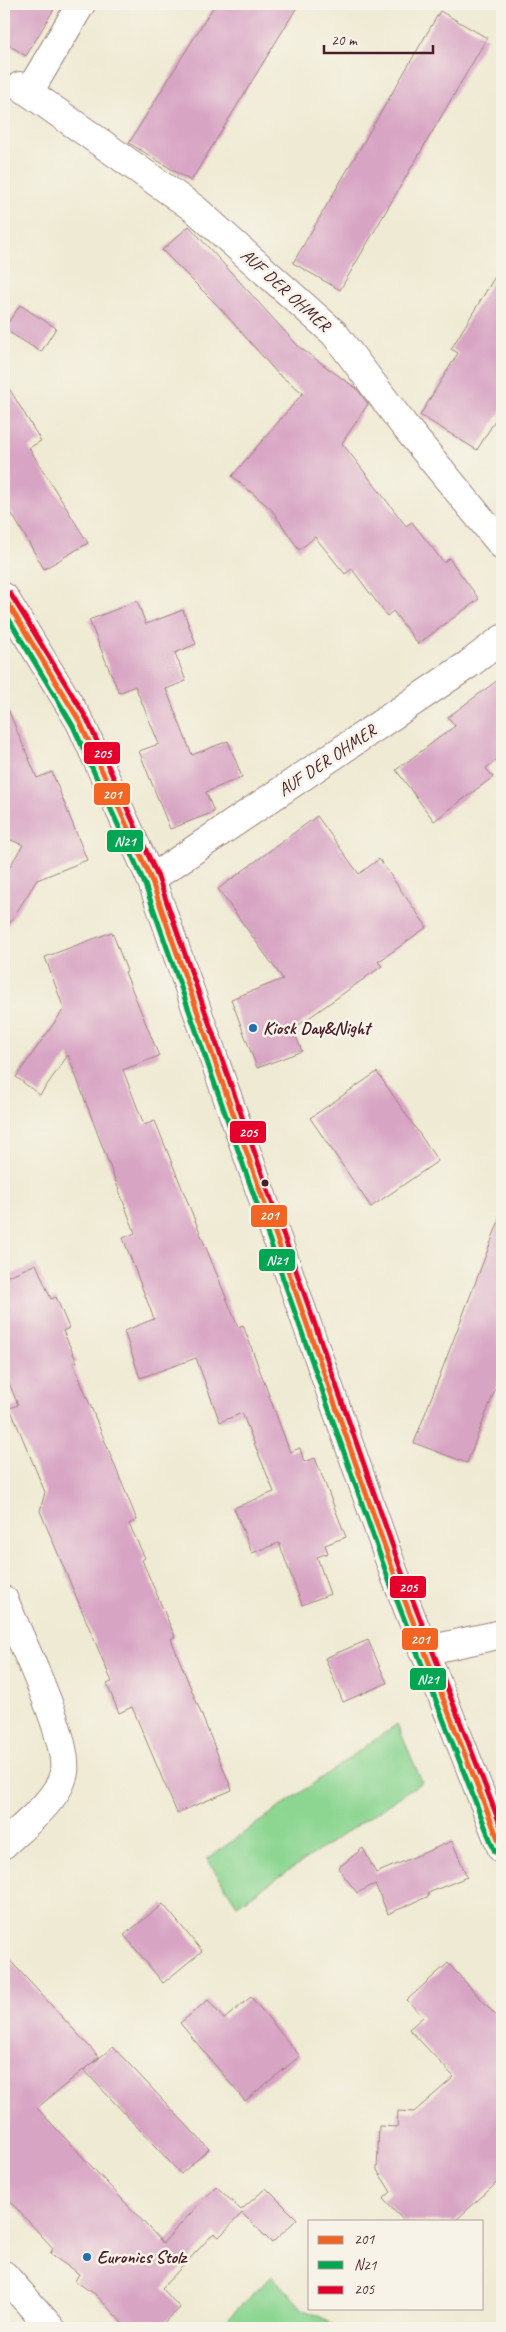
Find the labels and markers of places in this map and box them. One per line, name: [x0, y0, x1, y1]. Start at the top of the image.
place label: Kiosk Day&Night: [263, 1017, 373, 1039]
marker: Kiosk Day&Night: [247, 1022, 259, 1034]
unlabelled marker: [260, 1178, 270, 1188]
place label: Euronics Stolz: [97, 2246, 188, 2268]
marker: Euronics Stolz: [81, 2251, 93, 2263]

